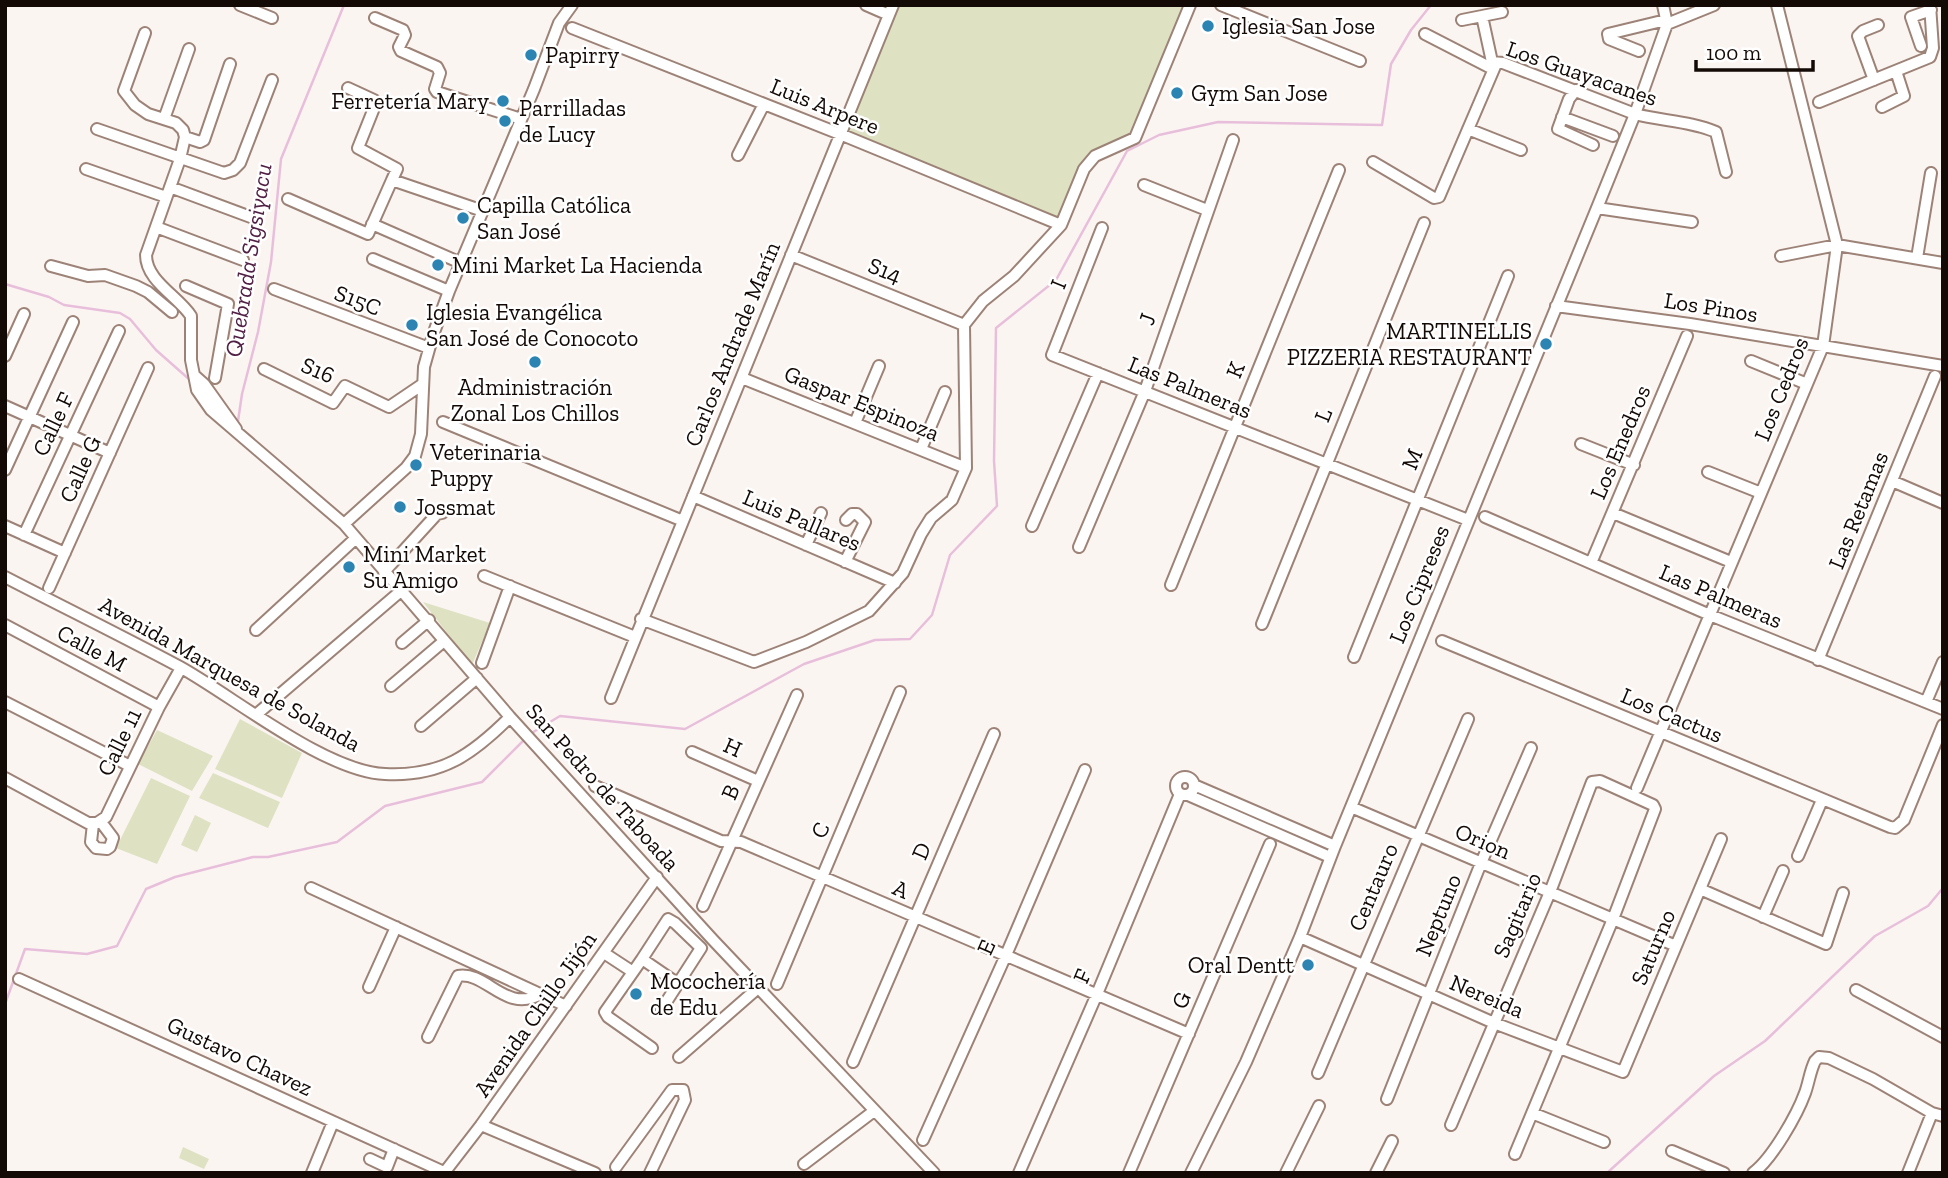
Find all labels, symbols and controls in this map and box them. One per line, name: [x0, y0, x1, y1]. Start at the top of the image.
place label: Iglesia San Jose: [1222, 12, 1375, 40]
marker: Iglesia San Jose: [1200, 18, 1216, 34]
scale bar: [1696, 28, 1813, 72]
street label: Los Guayacanes: [1503, 34, 1661, 112]
text: 100 m: [1706, 40, 1761, 65]
place label: Papirry: [545, 41, 620, 69]
marker: Papirry: [523, 47, 539, 63]
street label: Luis Arpere: [767, 72, 883, 140]
place label: Gym San Jose: [1191, 79, 1328, 107]
marker: Gym San Jose: [1169, 85, 1185, 101]
place label: Ferretería Mary: [331, 87, 489, 115]
marker: Ferretería Mary: [495, 93, 511, 109]
place label: Parrilladas de Lucy: [519, 94, 626, 148]
marker: Parrilladas de Lucy: [497, 113, 513, 129]
water label: Quebrada Sigsiyacu: [218, 161, 278, 359]
place label: Capilla Católica San José: [477, 191, 631, 245]
marker: Capilla Católica San José: [455, 210, 471, 226]
street label: Carlos Andrade Marín: [678, 237, 786, 451]
place label: Mini Market La Hacienda: [452, 251, 702, 279]
street label: S14: [864, 251, 906, 289]
marker: Mini Market La Hacienda: [430, 257, 446, 273]
street label: I: [1044, 275, 1072, 293]
street label: S15C: [331, 278, 385, 322]
street label: Los Pinos: [1662, 286, 1760, 328]
place label: Iglesia Evangélica San José de Conocoto: [426, 298, 638, 352]
street label: J: [1132, 309, 1162, 329]
marker: Iglesia Evangélica San José de Conocoto: [404, 317, 420, 333]
place label: MARTINELLIS PIZZERIA RESTAURANT: [1287, 317, 1532, 371]
street label: Los Cedros: [1748, 333, 1814, 445]
marker: MARTINELLIS PIZZERIA RESTAURANT: [1538, 336, 1554, 352]
street label: Las Palmeras: [1124, 350, 1256, 424]
street label: S16: [297, 351, 339, 389]
marker: Administración Zonal Los Chillos: [527, 354, 543, 370]
street label: K: [1219, 358, 1251, 382]
street label: Gaspar Espinoza: [780, 359, 944, 447]
place label: Administración Zonal Los Chillos: [451, 373, 619, 427]
street label: Los Enedros: [1583, 381, 1657, 503]
street label: Calle F: [26, 388, 80, 460]
street label: L: [1308, 404, 1339, 426]
street label: Calle G: [53, 431, 107, 507]
place label: Veterinaria Puppy: [429, 438, 541, 492]
street label: M: [1395, 444, 1429, 474]
street label: Las Retamas: [1822, 447, 1894, 573]
marker: Veterinaria Puppy: [408, 457, 424, 473]
street label: Luis Pallares: [739, 483, 865, 557]
place label: Jossmat: [414, 493, 496, 521]
marker: Jossmat: [392, 499, 408, 515]
street label: Los Cipreses: [1383, 521, 1455, 647]
place label: Mini Market Su Amigo: [363, 540, 487, 594]
street label: Las Palmeras: [1655, 558, 1787, 634]
marker: Mini Market Su Amigo: [341, 559, 357, 575]
street label: Avenida Marquesa de Solanda: [94, 590, 366, 758]
street label: Calle M: [53, 618, 131, 678]
street label: Los Cactus: [1617, 681, 1727, 749]
street label: San Pedro de Taboada: [520, 697, 686, 877]
street label: Calle 11: [91, 703, 147, 780]
street label: H: [719, 731, 747, 763]
street label: B: [714, 780, 746, 804]
street label: Orion: [1451, 817, 1515, 865]
street label: C: [804, 818, 836, 842]
street label: D: [905, 838, 937, 864]
street label: Centauro: [1342, 839, 1404, 935]
street label: Sagitario: [1487, 868, 1547, 962]
street label: Neptuno: [1409, 870, 1467, 960]
street label: A: [888, 873, 915, 905]
street label: Saturno: [1625, 905, 1681, 989]
street label: Avenida Chillo Jijón: [468, 926, 602, 1102]
street label: E: [970, 935, 1002, 959]
place label: Oral Dentt: [1188, 951, 1294, 979]
marker: Oral Dentt: [1300, 957, 1316, 973]
street label: F: [1067, 964, 1097, 987]
place label: Mocochería de Edu: [650, 967, 766, 1021]
street label: Nereida: [1446, 968, 1528, 1024]
marker: Mocochería de Edu: [628, 986, 644, 1002]
street label: G: [1165, 987, 1197, 1013]
street label: Gustavo Chavez: [163, 1010, 318, 1102]

